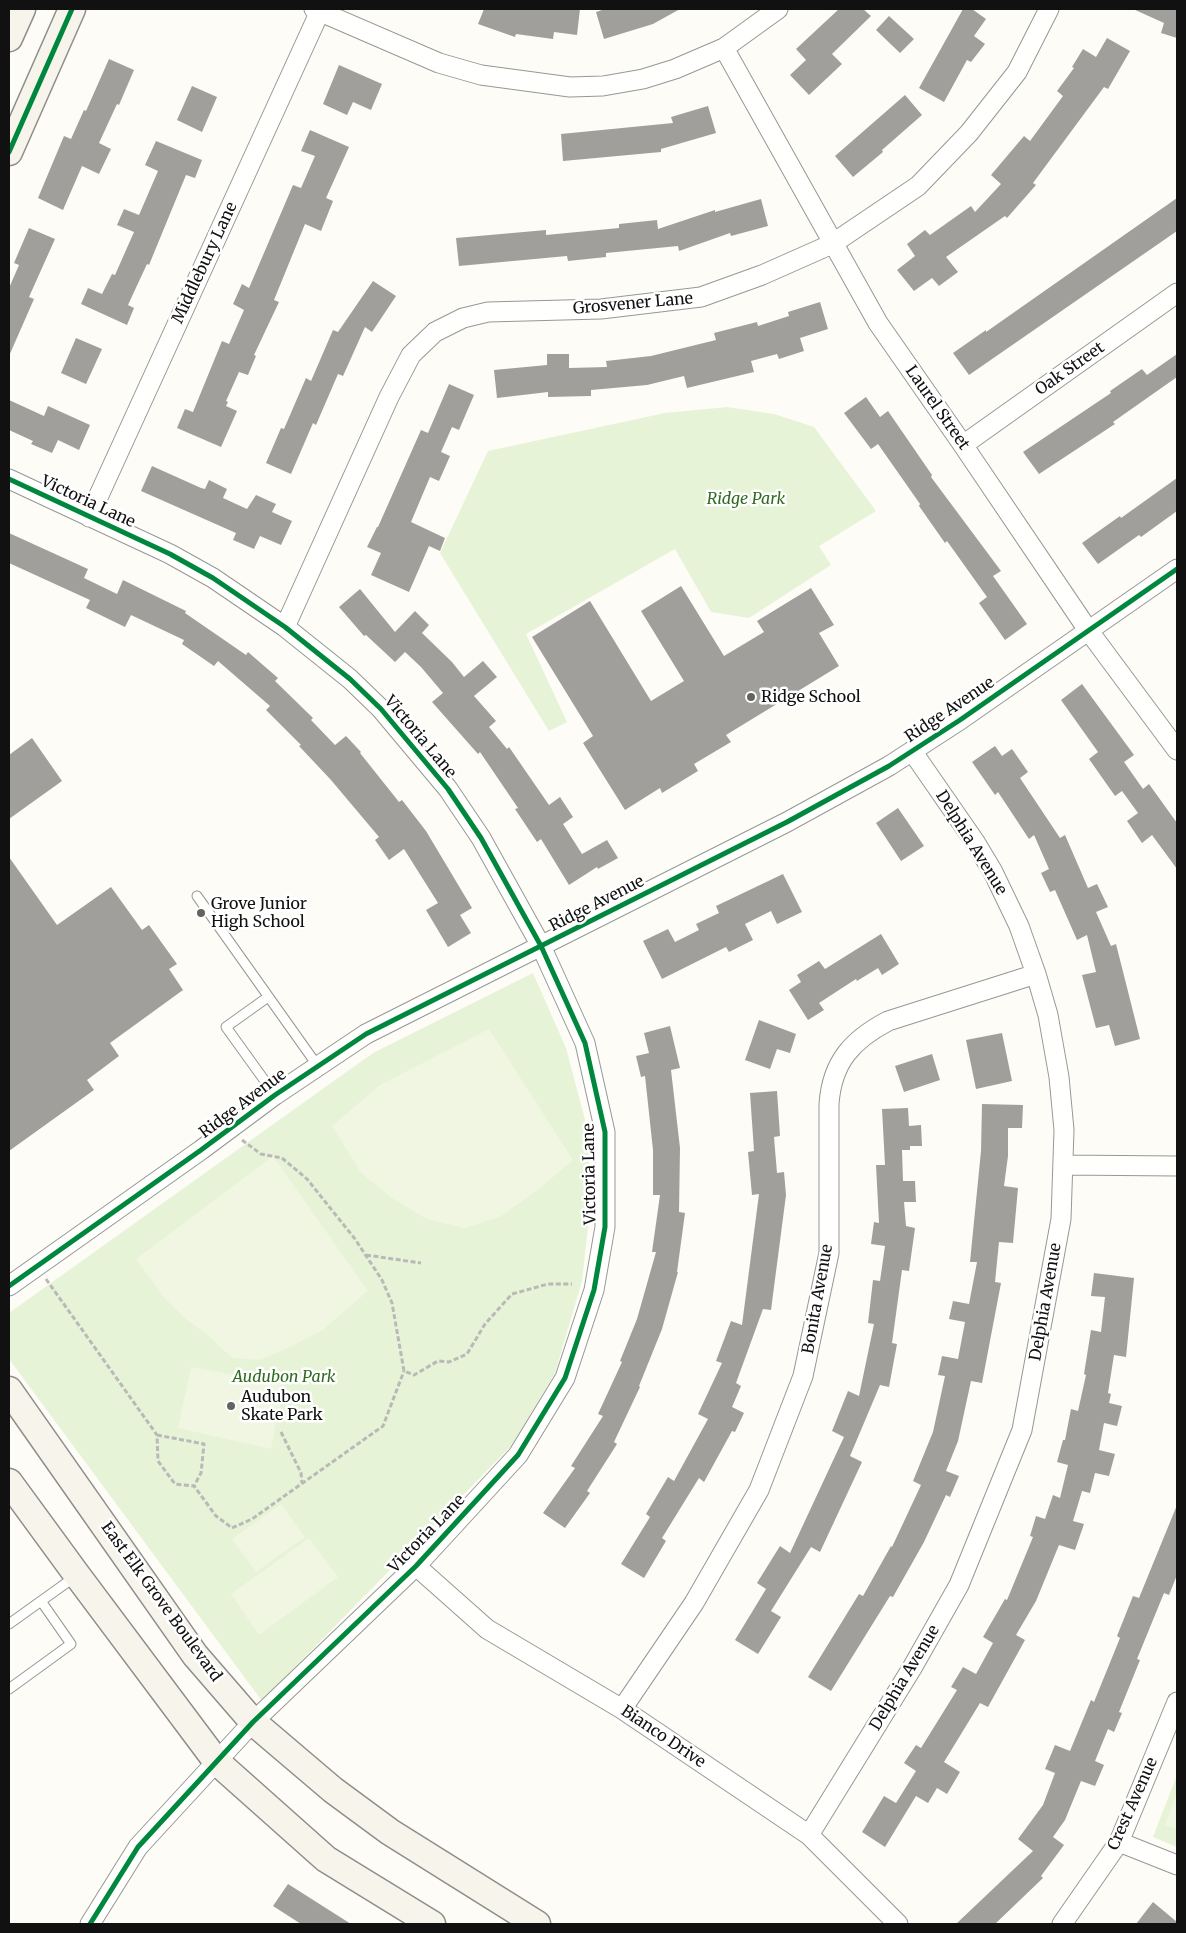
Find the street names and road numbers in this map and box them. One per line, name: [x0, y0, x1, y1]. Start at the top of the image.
street label: Middlebury Lane: [168, 199, 242, 327]
street label: Grosvener Lane: [572, 289, 694, 319]
street label: Oak Street: [1032, 338, 1108, 400]
street label: Laurel Street: [901, 362, 973, 454]
street label: Victoria Lane: [38, 472, 138, 532]
street label: Ridge Avenue: [902, 673, 998, 747]
street label: Victoria Lane: [380, 692, 460, 782]
street label: Delphia Avenue: [931, 787, 1011, 899]
street label: Ridge Avenue: [546, 872, 648, 936]
street label: Ridge Avenue: [196, 1065, 290, 1143]
street label: Victoria Lane: [580, 1123, 600, 1225]
street label: Delphia Avenue: [1026, 1242, 1066, 1362]
street label: Bonita Avenue: [799, 1243, 837, 1355]
street label: Victoria Lane: [385, 1491, 469, 1577]
street label: East Elk Grove Boulevard: [97, 1518, 225, 1686]
street label: Delphia Avenue: [866, 1622, 944, 1734]
street label: Bianco Drive: [617, 1702, 709, 1772]
street label: Crest Avenue: [1104, 1755, 1162, 1853]

